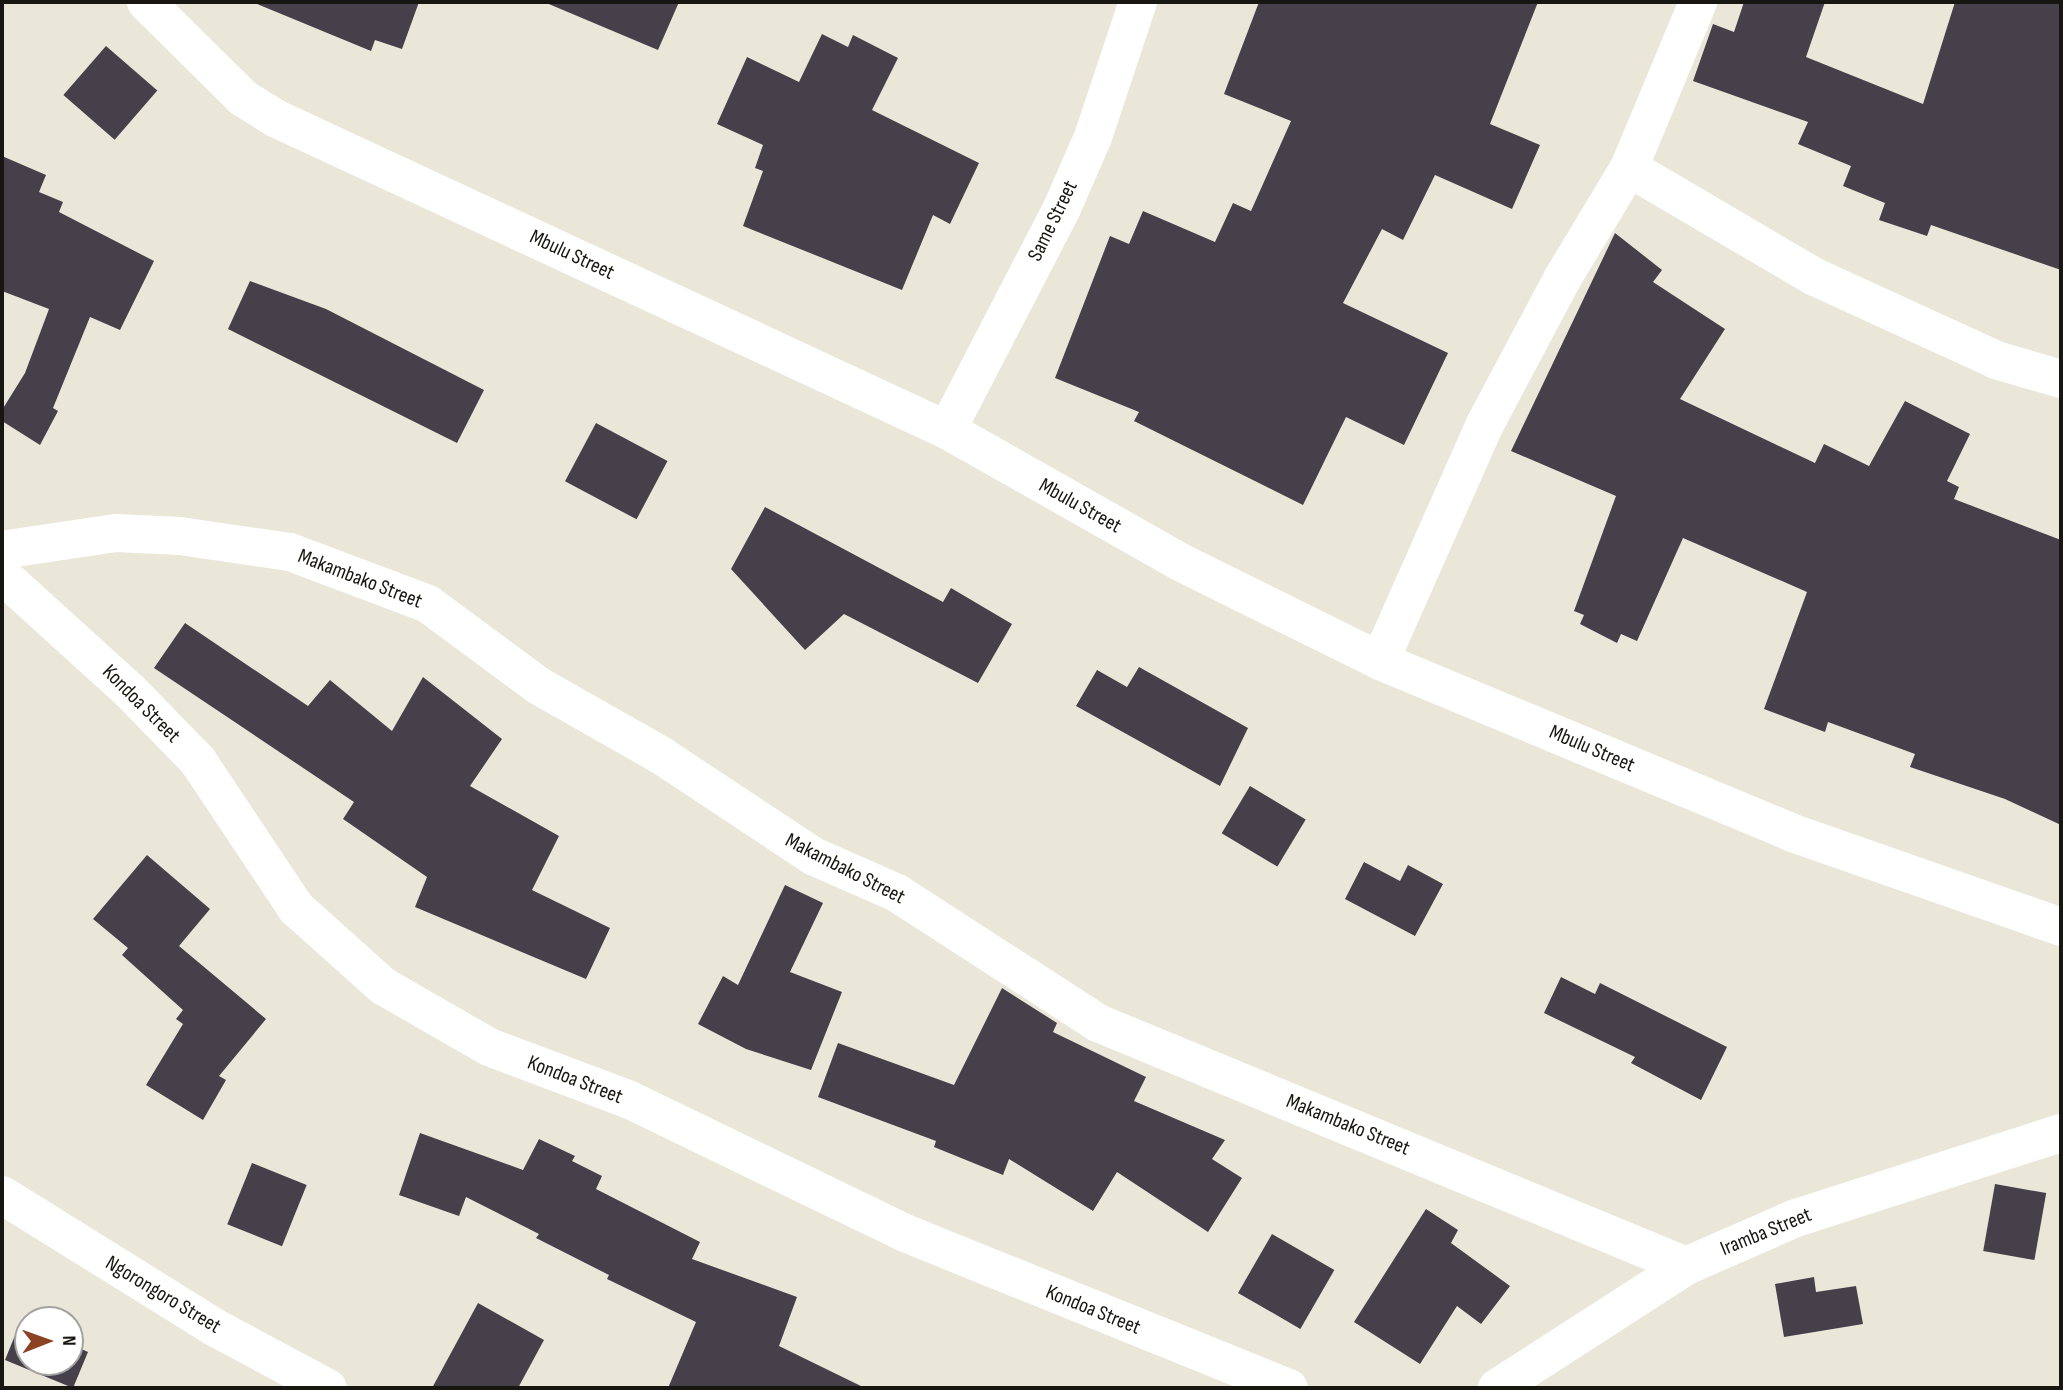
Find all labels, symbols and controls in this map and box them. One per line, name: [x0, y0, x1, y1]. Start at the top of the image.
street label: Same Street: [1023, 177, 1083, 265]
street label: Mbulu Street: [526, 224, 618, 286]
street label: Mbulu Street: [1034, 473, 1126, 539]
street label: Makambako Street: [294, 544, 426, 614]
street label: Kondoa Street: [97, 660, 185, 748]
street label: Mbulu Street: [1546, 720, 1638, 778]
street label: Makambako Street: [781, 828, 909, 910]
street label: Kondoa Street: [524, 1050, 626, 1110]
street label: Makambako Street: [1283, 1089, 1413, 1161]
street label: Iramba Street: [1717, 1202, 1815, 1262]
street label: Ngorongoro Street: [101, 1251, 225, 1339]
street label: Kondoa Street: [1042, 1280, 1144, 1340]
north arrow: [14, 1306, 84, 1376]
text: N: [57, 1335, 80, 1346]

